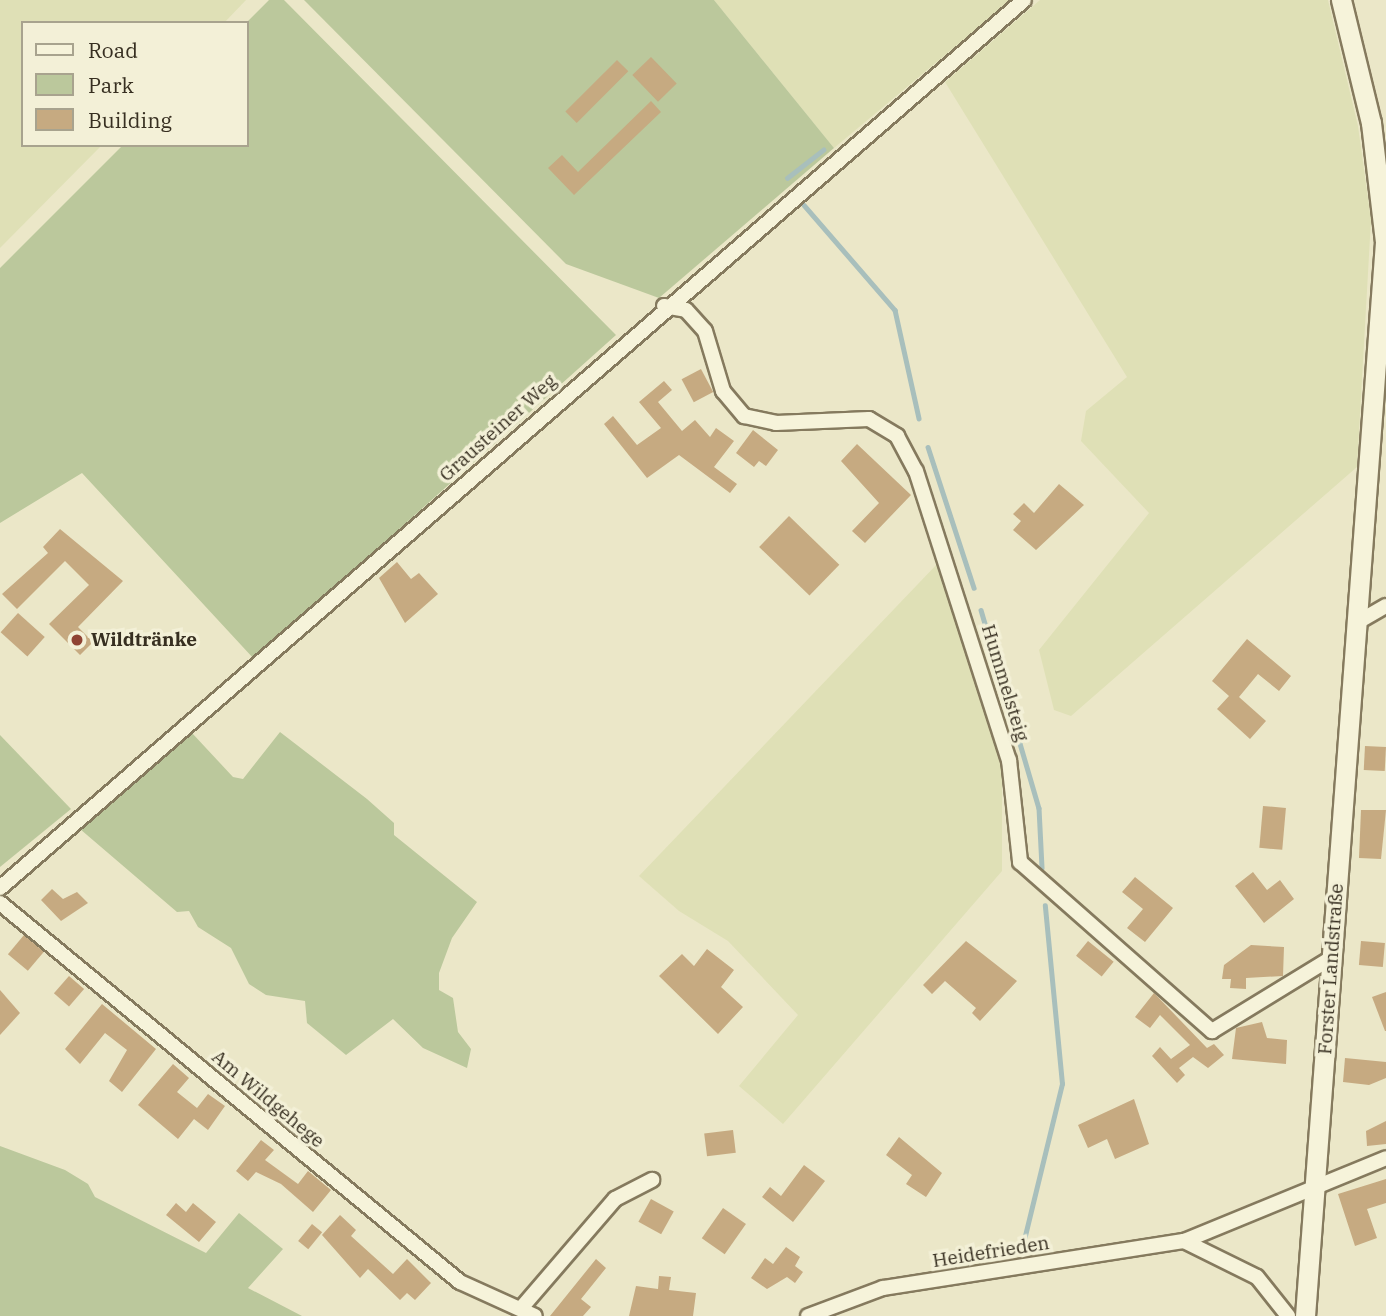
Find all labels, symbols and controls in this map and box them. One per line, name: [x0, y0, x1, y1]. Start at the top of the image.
legend: [21, 21, 248, 147]
text: Road: [88, 36, 138, 64]
text: Park: [88, 71, 134, 99]
text: Building: [88, 106, 172, 134]
street label: Grausteiner Weg: [435, 370, 561, 486]
street label: Hummelsteig: [976, 622, 1034, 744]
place label: Wildtränke: [91, 629, 197, 651]
marker: Wildtränke: [69, 632, 85, 648]
street label: Forster Landstraße: [1314, 883, 1348, 1055]
street label: Am Wildgehege: [207, 1045, 329, 1153]
street label: Heidefrieden: [931, 1232, 1051, 1272]

